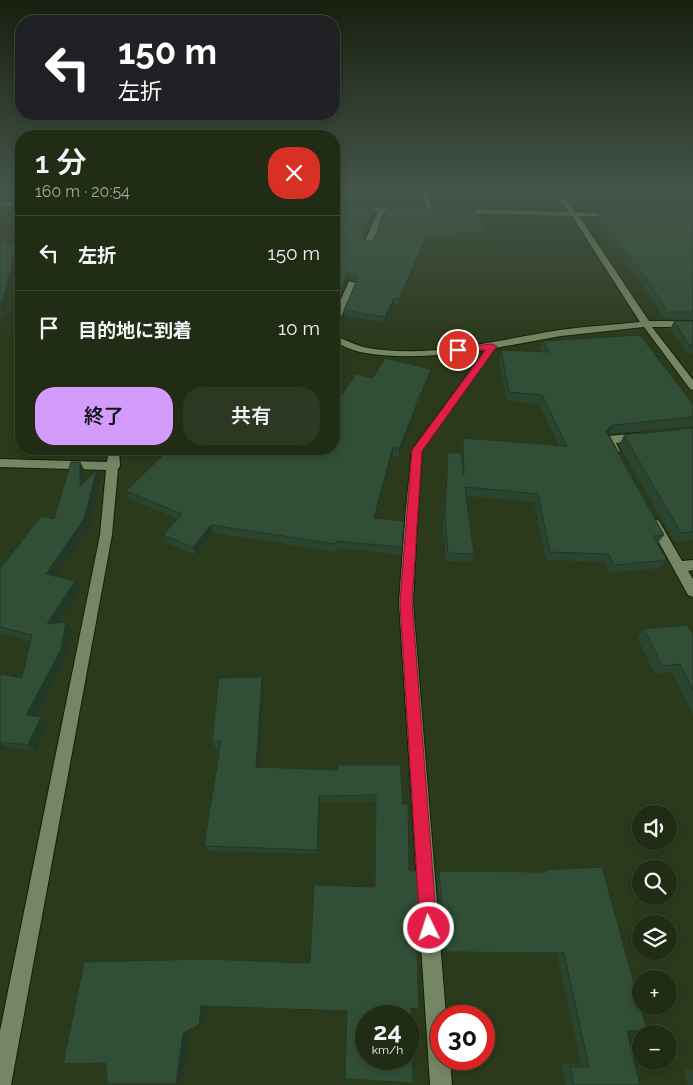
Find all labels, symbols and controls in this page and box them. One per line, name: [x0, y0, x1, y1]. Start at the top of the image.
text: 150 m: [118, 31, 217, 72]
icon: left: [35, 35, 100, 100]
text: 左折: [118, 78, 162, 104]
text: 1 分: [35, 145, 87, 180]
button: close: [268, 147, 320, 199]
text: 160 m · 20:54: [35, 182, 130, 201]
icon: left: [35, 239, 63, 267]
text: 150 m: [268, 242, 320, 264]
text: 左折: [78, 244, 116, 266]
icon: arrive: [35, 314, 63, 342]
text: 10 m: [278, 317, 320, 339]
text: 目的地に到着: [78, 319, 192, 341]
pin: [437, 329, 479, 371]
icon: arrive: [444, 336, 472, 364]
button: 終了: [35, 387, 173, 445]
button: 共有: [183, 387, 320, 445]
map controls: [632, 805, 677, 1070]
button: sound: [632, 805, 677, 850]
button: search: [632, 860, 677, 905]
position arrow: [402, 901, 454, 953]
button: layers: [632, 915, 677, 960]
button: +: [632, 970, 677, 1015]
speed limit sign: 30: [430, 1005, 495, 1070]
text: 24: [373, 1016, 402, 1046]
button: −: [632, 1025, 677, 1070]
text: km/h: [372, 1043, 403, 1057]

